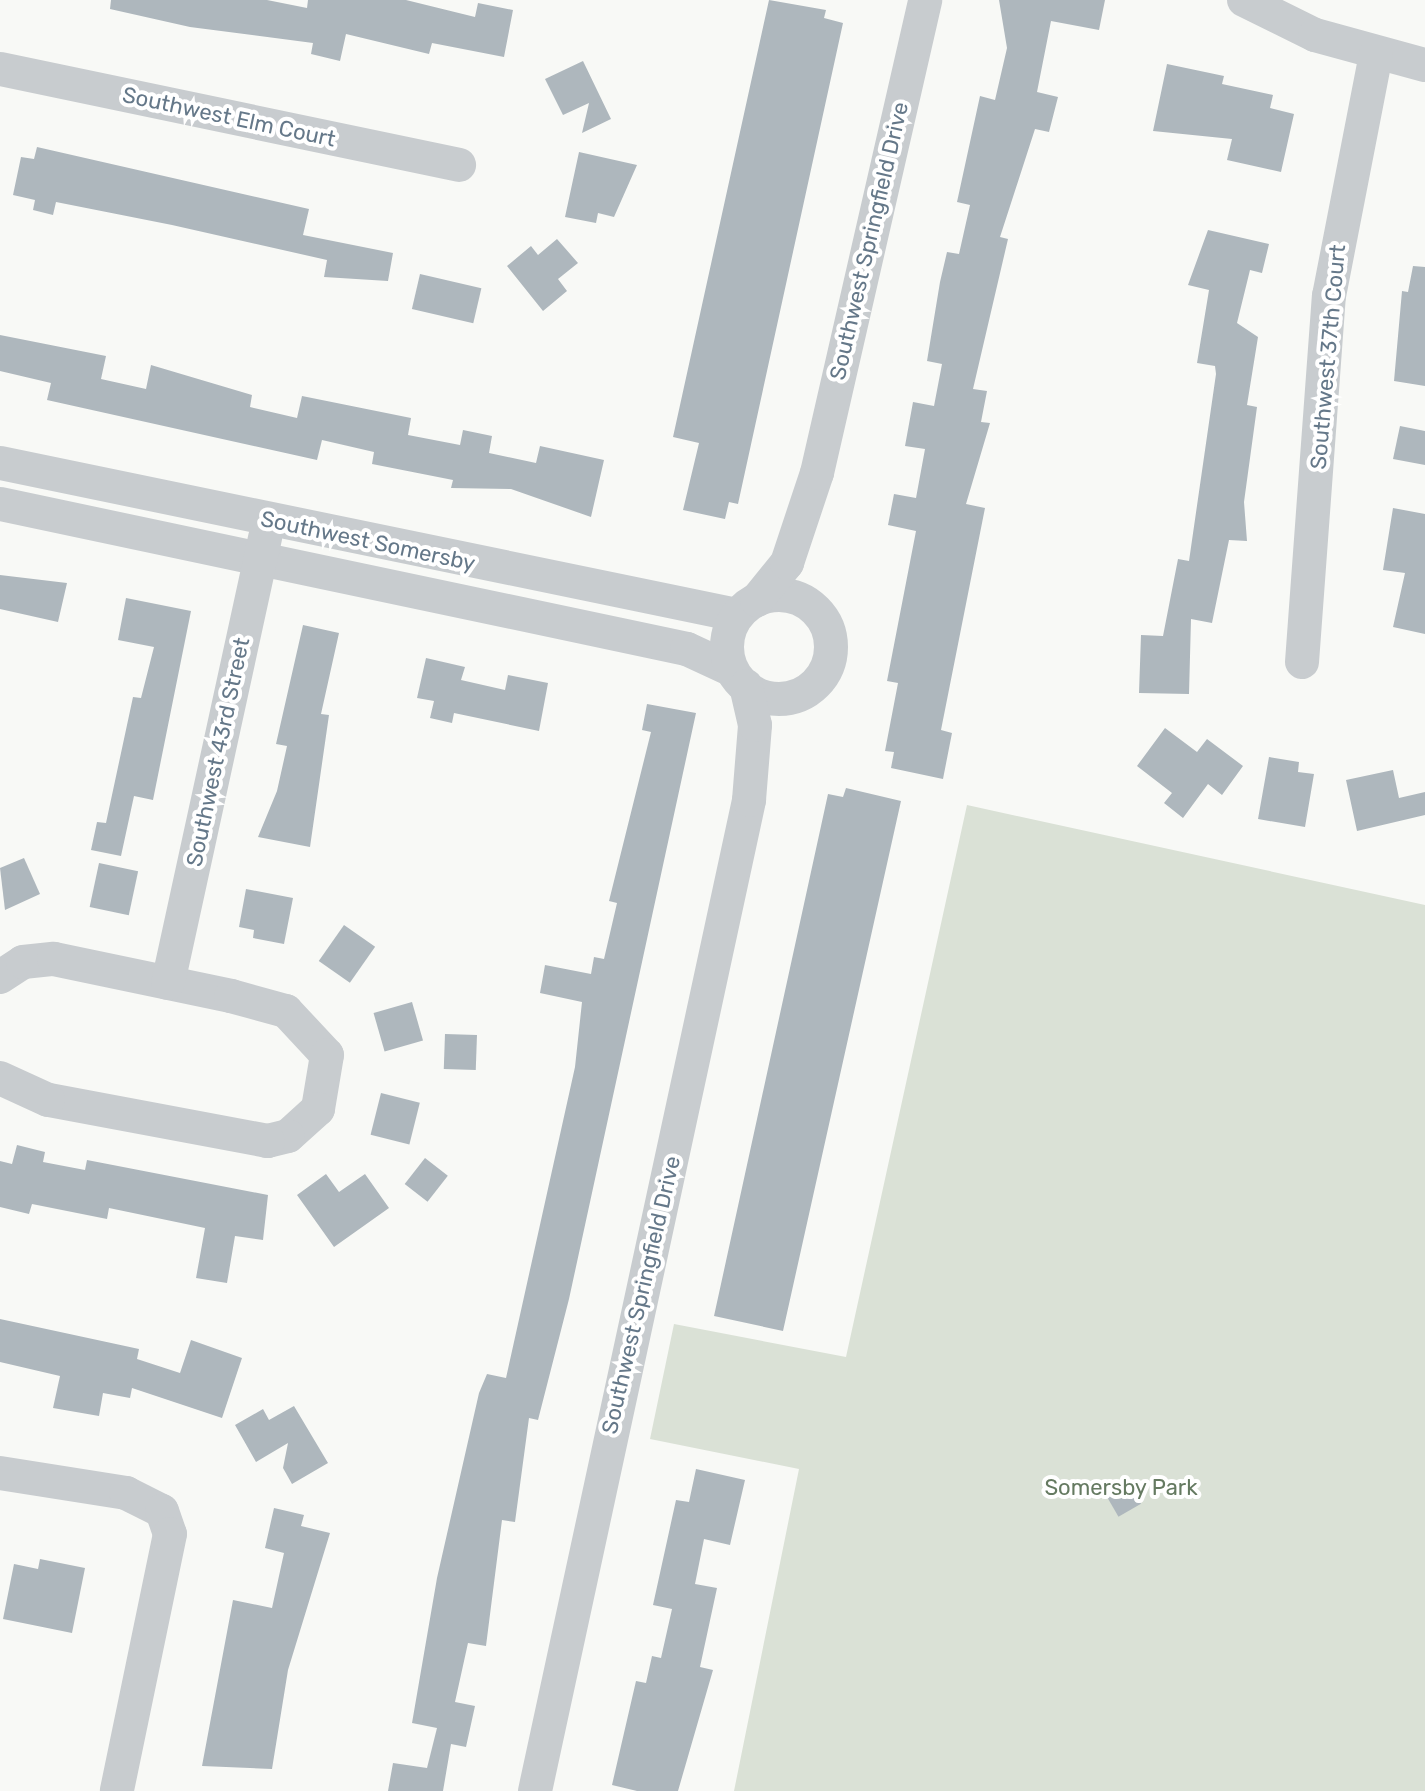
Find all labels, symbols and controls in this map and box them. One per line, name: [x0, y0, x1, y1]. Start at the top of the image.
street label: Southwest Elm Court: [120, 81, 338, 153]
street label: Southwest Springfield Drive: [824, 99, 914, 383]
street label: Southwest 37th Court: [1305, 243, 1351, 471]
street label: Southwest Somersby: [258, 505, 478, 577]
street label: Southwest 43rd Street: [181, 635, 255, 869]
street label: Southwest Springfield Drive: [596, 1153, 686, 1437]
park label: Somersby Park: [1044, 1475, 1198, 1501]

